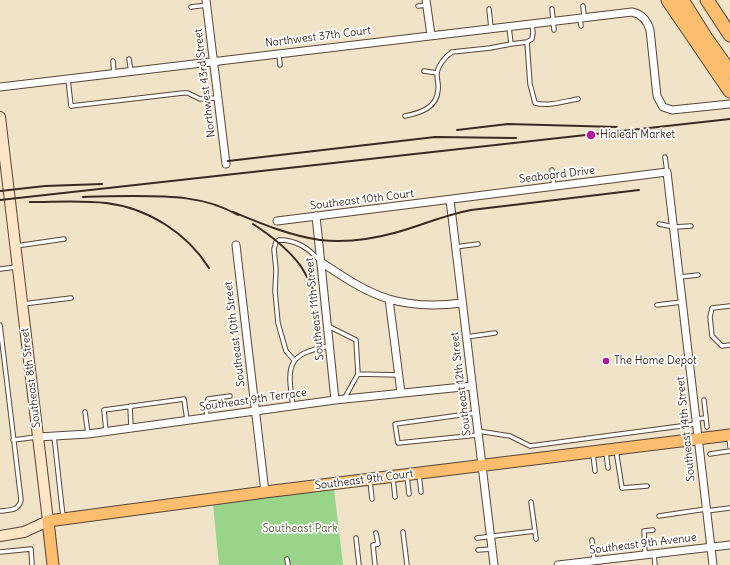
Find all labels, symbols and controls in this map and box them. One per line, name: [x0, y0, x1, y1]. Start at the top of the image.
street label: Northwest 37th Court: [264, 24, 372, 50]
street label: Northwest 43rd Street: [192, 28, 218, 138]
place label: Hialeah Market: [600, 128, 675, 142]
marker: Hialeah Market: [585, 129, 597, 141]
street label: Seaboard Drive: [518, 164, 596, 186]
street label: Southeast 10th Court: [309, 187, 415, 213]
street label: Southeast 11th Street: [303, 257, 327, 361]
street label: Southeast 10th Street: [222, 281, 248, 387]
street label: Southeast 8th Street: [18, 327, 44, 429]
street label: Southeast 12th Street: [448, 331, 474, 437]
place label: The Home Depot: [614, 354, 697, 368]
marker: The Home Depot: [601, 356, 611, 366]
street label: Southeast 14th Street: [674, 376, 698, 482]
street label: Southeast 9th Terrace: [198, 386, 308, 414]
street label: Southeast 9th Court: [314, 467, 414, 493]
park label: Southeast Park: [262, 522, 338, 536]
street label: Southeast 9th Avenue: [589, 531, 697, 557]

